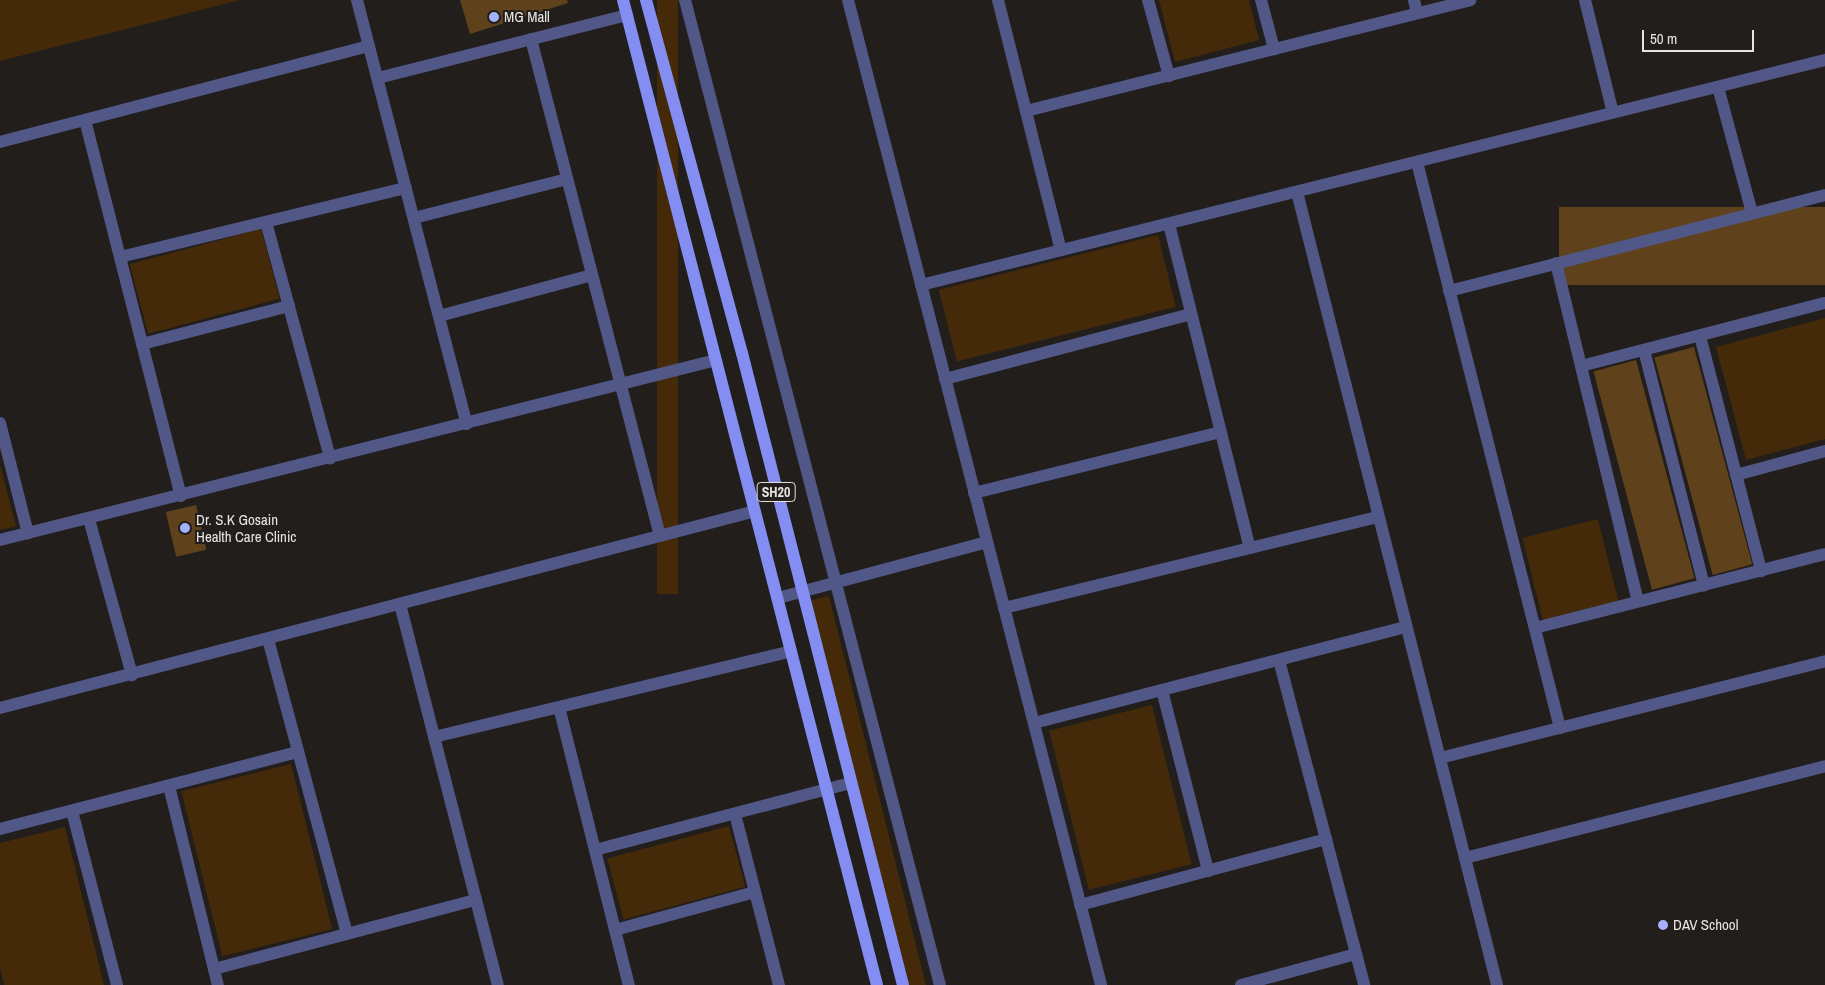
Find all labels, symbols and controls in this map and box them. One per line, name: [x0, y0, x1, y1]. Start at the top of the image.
place label: MG Mall: [504, 8, 550, 26]
marker: MG Mall: [488, 11, 500, 23]
scale bar: [1645, 20, 1758, 52]
text: 50 m: [1650, 28, 1677, 49]
road number: SH20: [756, 481, 796, 504]
place label: Dr. S.K Gosain Health Care Clinic: [196, 510, 296, 545]
marker: Dr. S.K Gosain Health Care Clinic: [178, 521, 192, 535]
place label: DAV School: [1673, 916, 1738, 934]
marker: DAV School: [1657, 919, 1669, 931]

